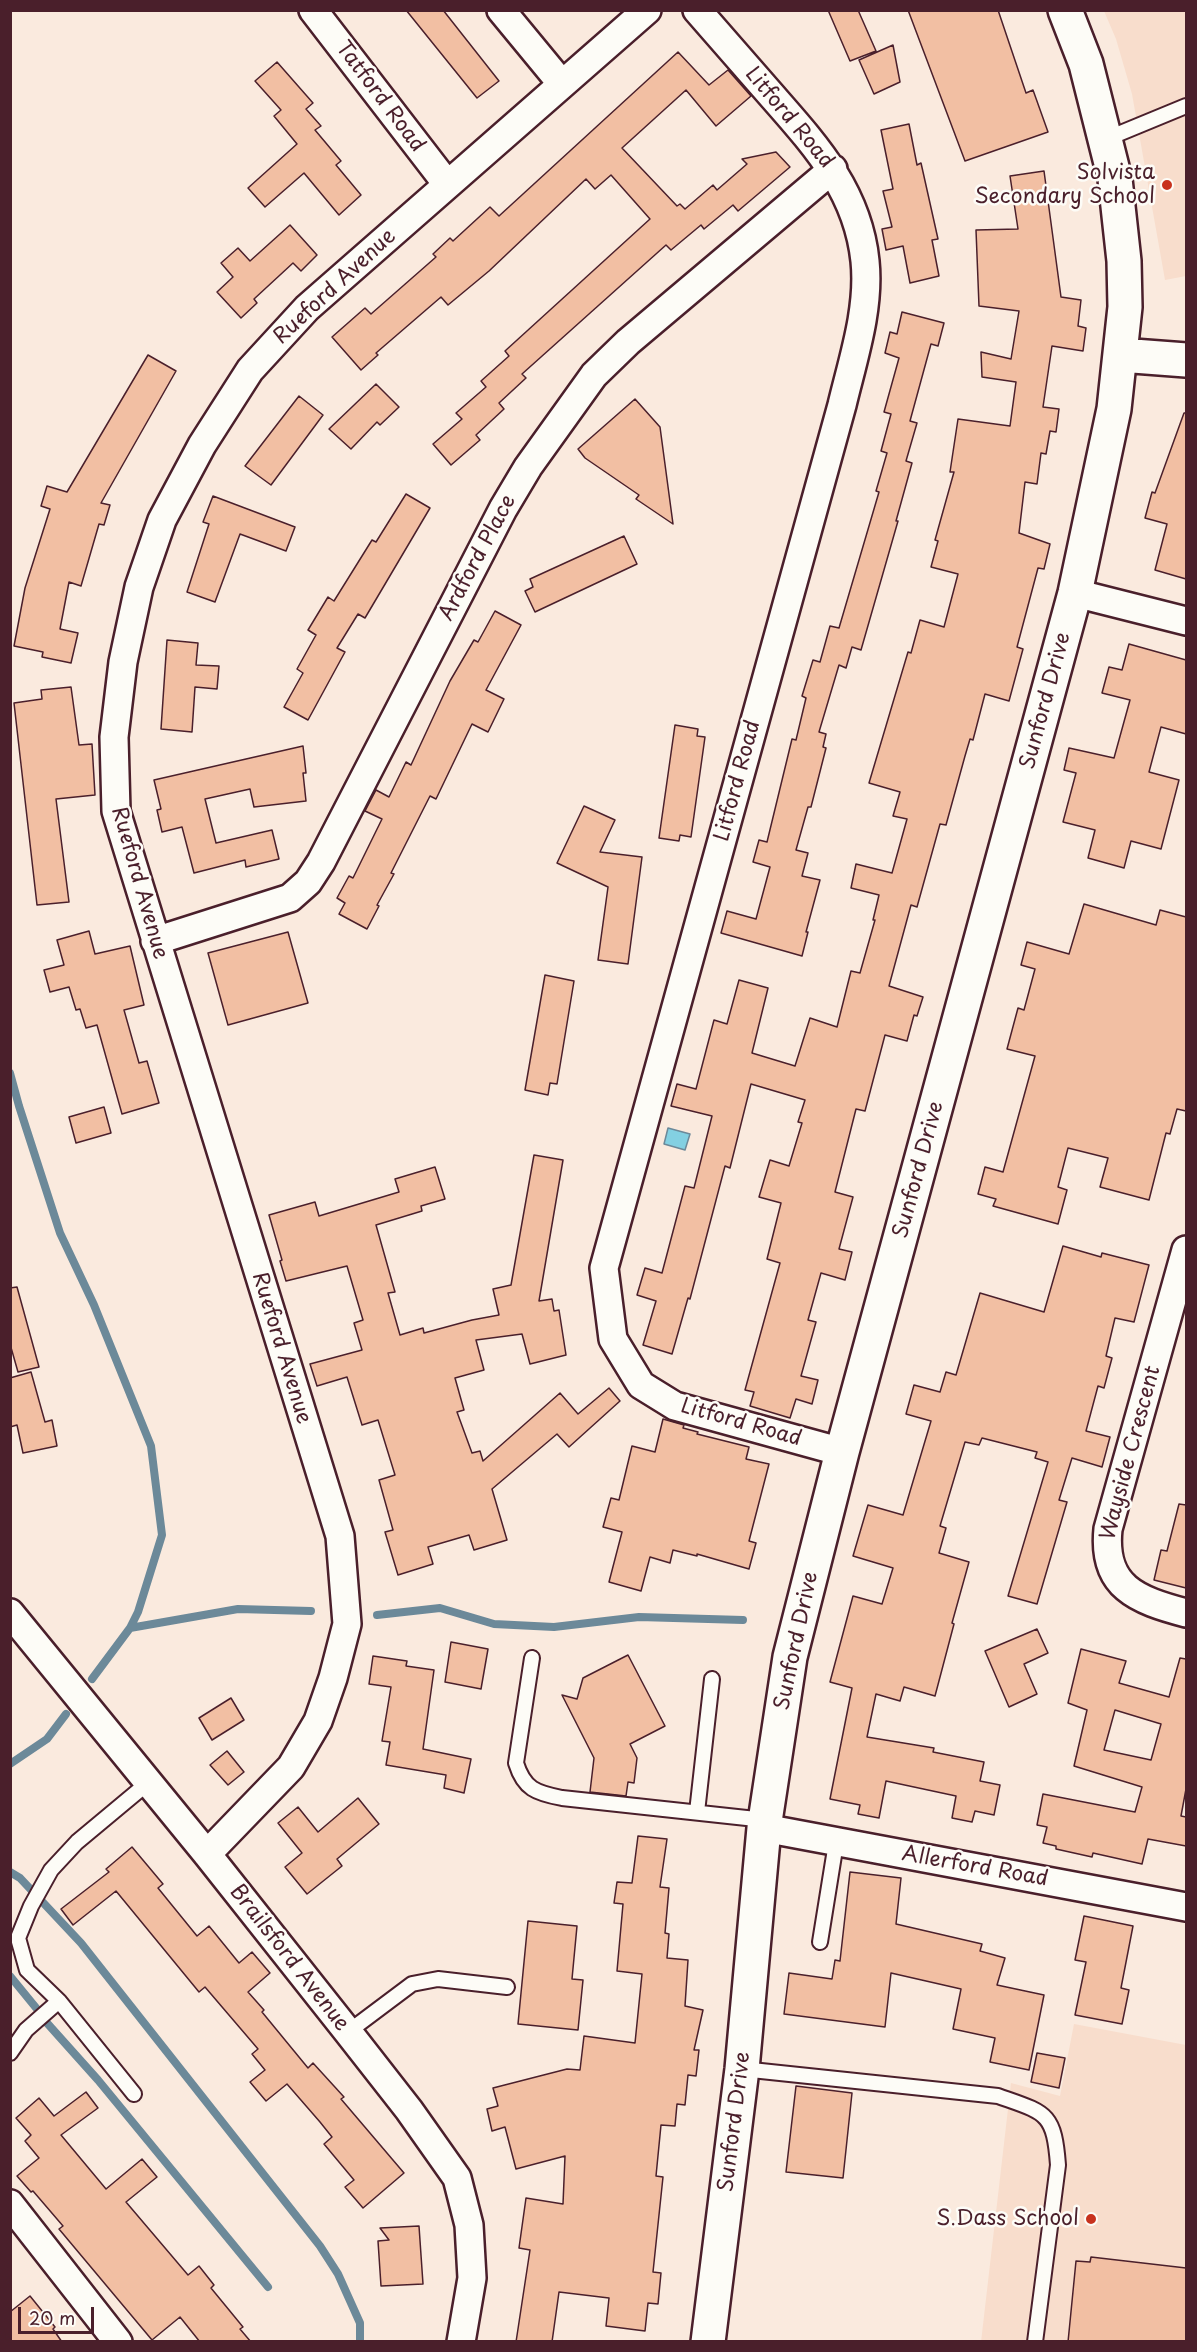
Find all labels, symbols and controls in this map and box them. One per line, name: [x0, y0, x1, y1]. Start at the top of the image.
street label: Tatford Road: [330, 37, 430, 157]
street label: Litford Road: [739, 62, 839, 174]
place label: Solvista Secondary School: [975, 160, 1155, 210]
marker: Solvista Secondary School: [1160, 178, 1174, 192]
street label: Rueford Avenue: [269, 224, 401, 350]
street label: Ardford Place: [434, 491, 522, 625]
street label: Sunford Drive: [1016, 630, 1076, 772]
street label: Litford Road: [710, 718, 766, 844]
street label: Rueford Avenue: [105, 804, 173, 962]
street label: Sunford Drive: [889, 1099, 949, 1241]
street label: Rueford Avenue: [246, 1269, 316, 1427]
street label: Wayside Crescent: [1096, 1363, 1166, 1543]
street label: Litford Road: [678, 1394, 804, 1452]
street label: Sunford Drive: [770, 1569, 824, 1713]
street label: Allerford Road: [900, 1842, 1050, 1892]
street label: Brailsford Avenue: [224, 1880, 354, 2036]
street label: Sunford Drive: [714, 2050, 756, 2194]
place label: S.Dass School: [936, 2206, 1079, 2232]
marker: S.Dass School: [1084, 2212, 1098, 2226]
scale bar: [21, 2295, 98, 2333]
text: 20 m: [29, 2304, 75, 2331]

